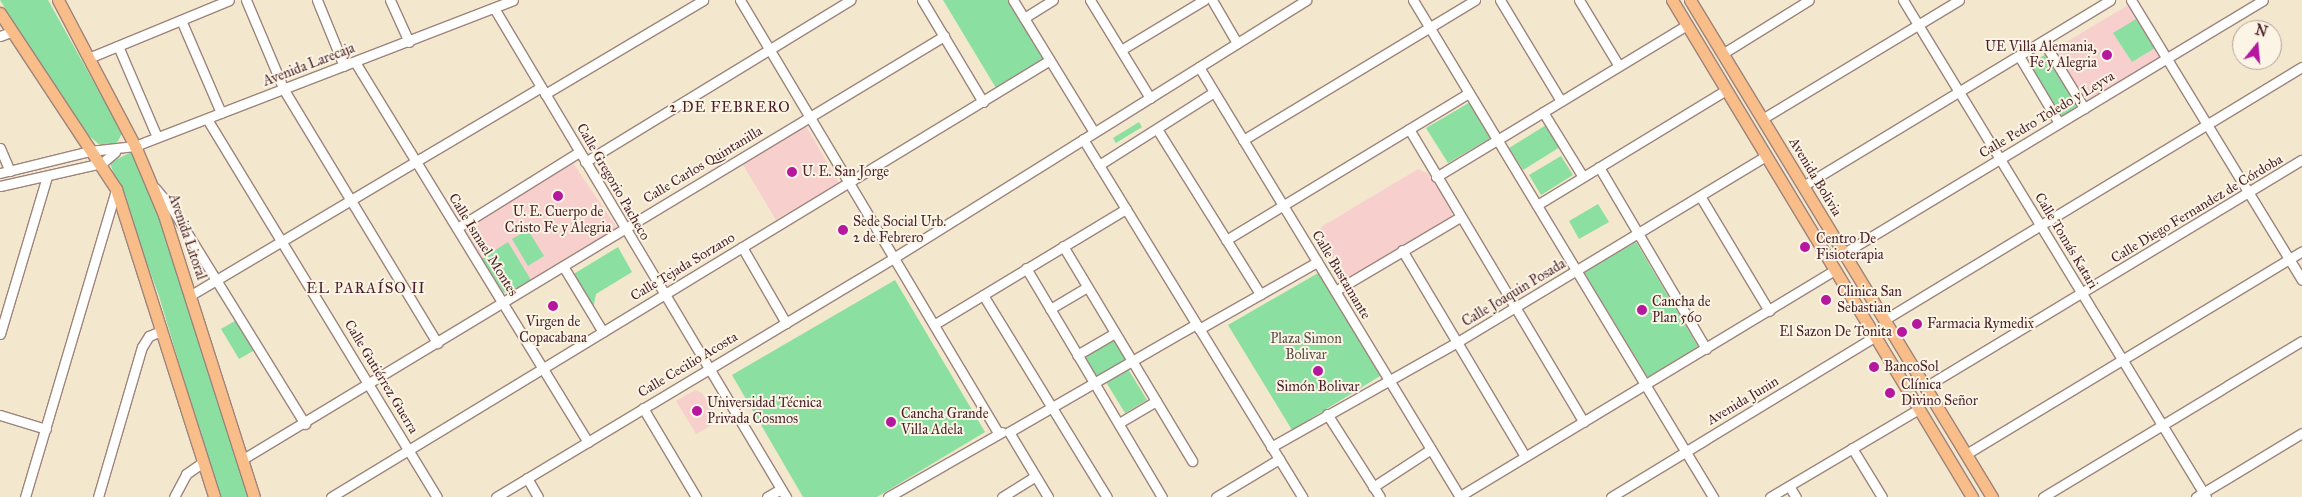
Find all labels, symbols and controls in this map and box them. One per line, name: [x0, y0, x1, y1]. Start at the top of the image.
north arrow: [2232, 20, 2282, 70]
text: N: [2253, 21, 2269, 41]
place label: UE Villa Alemania, Fe y Alegria: [1985, 39, 2097, 72]
street label: Avenida Larecaja: [261, 40, 357, 90]
marker: UE Villa Alemania, Fe y Alegria: [2101, 49, 2113, 61]
street label: Calle Pedro Toledo y Leyva: [1976, 68, 2118, 162]
district label: 2 DE FEBRERO: [668, 99, 792, 117]
street label: Calle Gregorio Pacheco: [573, 121, 653, 243]
street label: Calle Carlos Quintanilla: [640, 123, 766, 207]
street label: Avenida Bolivia: [1785, 135, 1845, 219]
street label: Calle Diego Fernandez de Córdoba: [2108, 151, 2286, 267]
place label: U. E. San Jorge: [802, 164, 889, 180]
marker: U. E. San Jorge: [786, 166, 798, 178]
marker: U. E. Cuerpo de Cristo Fe y Alegria: [552, 190, 564, 202]
street label: Calle Tomás Katari: [2031, 190, 2101, 292]
street label: Calle Ismael Montes: [445, 191, 521, 299]
street label: Avenida Litoral: [164, 192, 210, 282]
place label: U. E. Cuerpo de Cristo Fe y Alegria: [505, 204, 611, 236]
place label: Sede Social Urb. 2 de Febrero: [853, 214, 946, 246]
marker: Sede Social Urb. 2 de Febrero: [837, 224, 849, 236]
street label: Calle Bustamante: [1308, 228, 1374, 322]
street label: Calle Tejada Sorzano: [628, 229, 738, 305]
place label: Centro De Fisioterapia: [1816, 231, 1884, 264]
marker: Centro De Fisioterapia: [1798, 240, 1812, 254]
street label: Calle Joaquin Posada: [1459, 255, 1569, 331]
district label: EL PARAÍSO II: [305, 280, 427, 298]
place label: Clinica San Sebastian: [1837, 284, 1902, 316]
marker: Clinica San Sebastian: [1819, 293, 1833, 307]
place label: Cancha de Plan 560: [1652, 294, 1711, 326]
marker: Virgen de Copacabana: [547, 300, 559, 312]
marker: Cancha de Plan 560: [1636, 304, 1648, 316]
place label: Virgen de Copacabana: [519, 314, 587, 347]
place label: Farmacia Rymedix: [1927, 316, 2034, 332]
street label: Calle Gutiérrez Guerra: [340, 317, 422, 437]
marker: Farmacia Rymedix: [1911, 318, 1923, 330]
place label: El Sazon De Tonita: [1779, 324, 1892, 340]
marker: El Sazon De Tonita: [1896, 326, 1908, 338]
street label: Calle Cecilio Acosta: [635, 329, 741, 401]
park label: Plaza Simon Bolivar: [1270, 331, 1342, 364]
place label: BancoSol: [1884, 359, 1939, 375]
marker: BancoSol: [1868, 361, 1880, 373]
marker: Simón Bolivar: [1312, 365, 1324, 377]
street label: Avenida Junin: [1704, 373, 1782, 429]
place label: Clínica Divino Señor: [1901, 377, 1978, 410]
place label: Simón Bolivar: [1276, 379, 1360, 395]
marker: Clínica Divino Señor: [1883, 386, 1897, 400]
place label: Universidad Técnica Privada Cosmos: [707, 395, 822, 428]
marker: Universidad Técnica Privada Cosmos: [691, 405, 703, 417]
place label: Cancha Grande Villa Adela: [901, 406, 988, 438]
marker: Cancha Grande Villa Adela: [885, 416, 897, 428]

